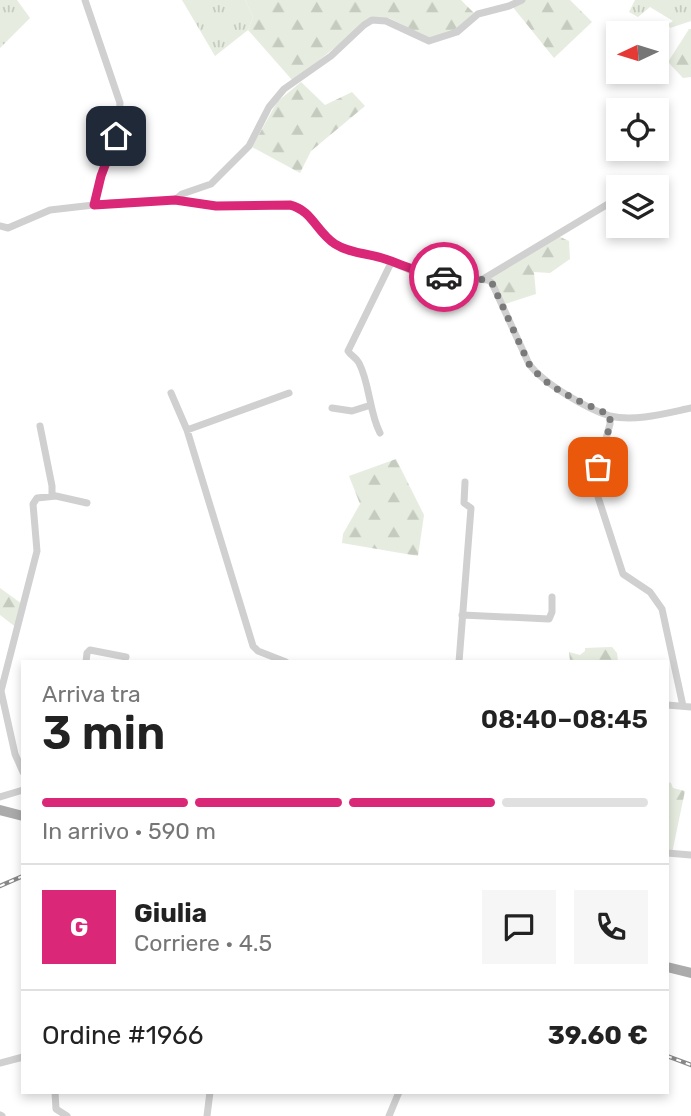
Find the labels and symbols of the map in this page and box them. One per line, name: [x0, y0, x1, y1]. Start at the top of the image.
north arrow: [606, 21, 668, 84]
pin: [86, 106, 146, 166]
courier: [409, 242, 479, 312]
pin: [568, 437, 628, 497]

